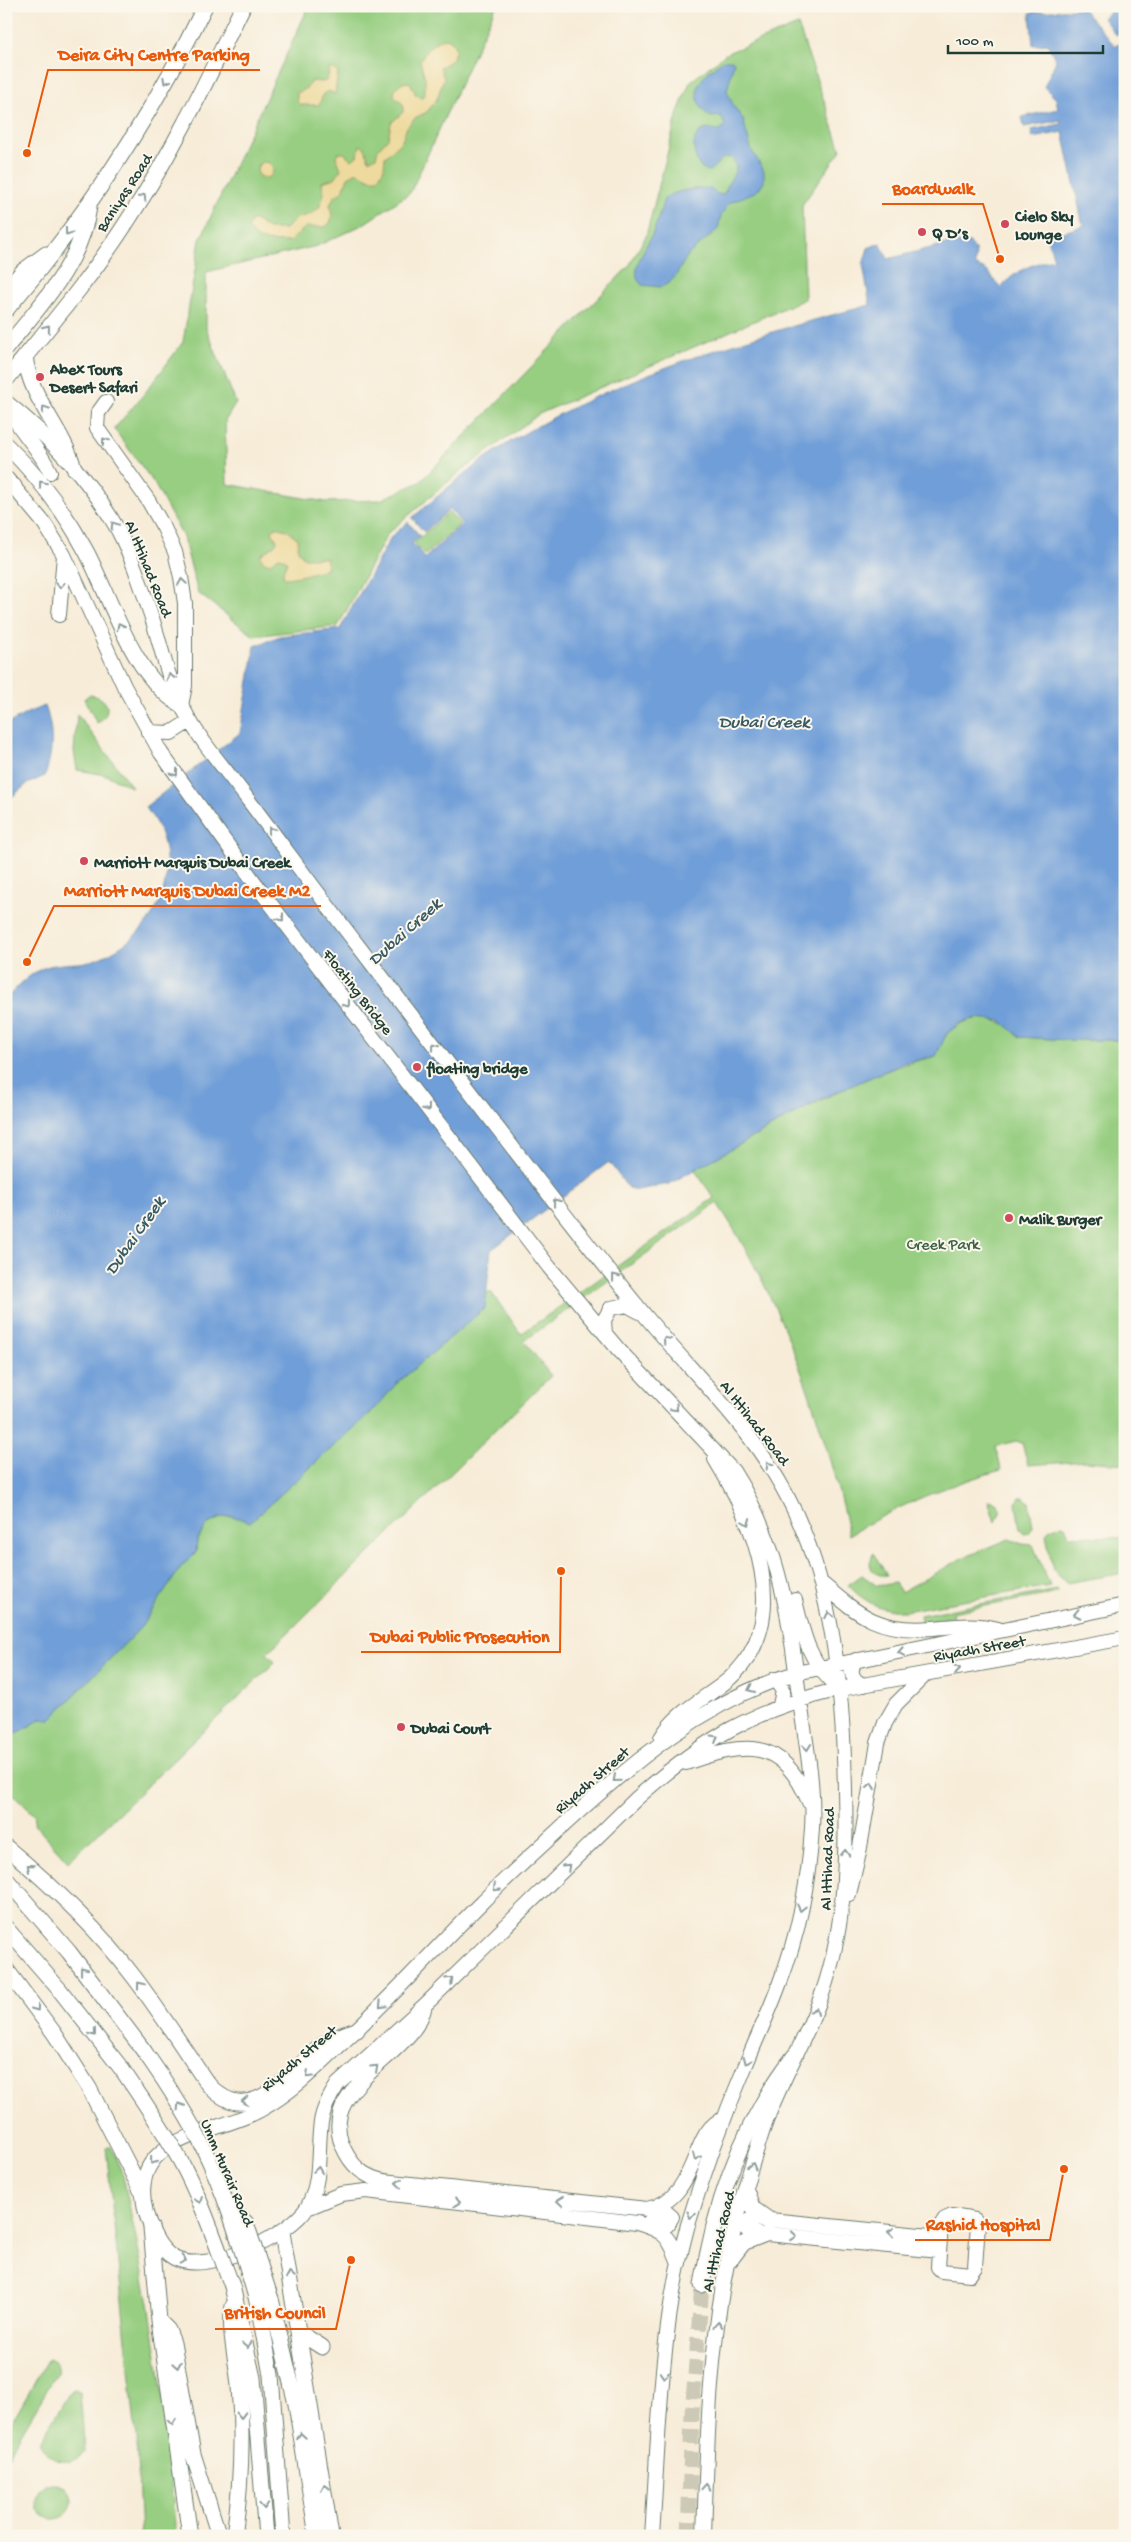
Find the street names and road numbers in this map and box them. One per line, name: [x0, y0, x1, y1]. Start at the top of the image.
street label: Baniyas Road: [93, 150, 159, 237]
street label: Al Ittihad Road: [119, 518, 175, 622]
street label: Floating Bridge: [316, 946, 396, 1040]
street label: Al Ittihad Road: [714, 1378, 793, 1472]
street label: Riyadh Street: [932, 1633, 1029, 1668]
street label: Riyadh Street: [552, 1743, 636, 1819]
street label: Al Ittihad Road: [818, 1806, 841, 1911]
street label: Riyadh Street: [259, 2022, 343, 2097]
street label: Umm Hurair Road: [195, 2117, 258, 2231]
street label: Al Ittihad Road: [700, 2188, 742, 2294]

